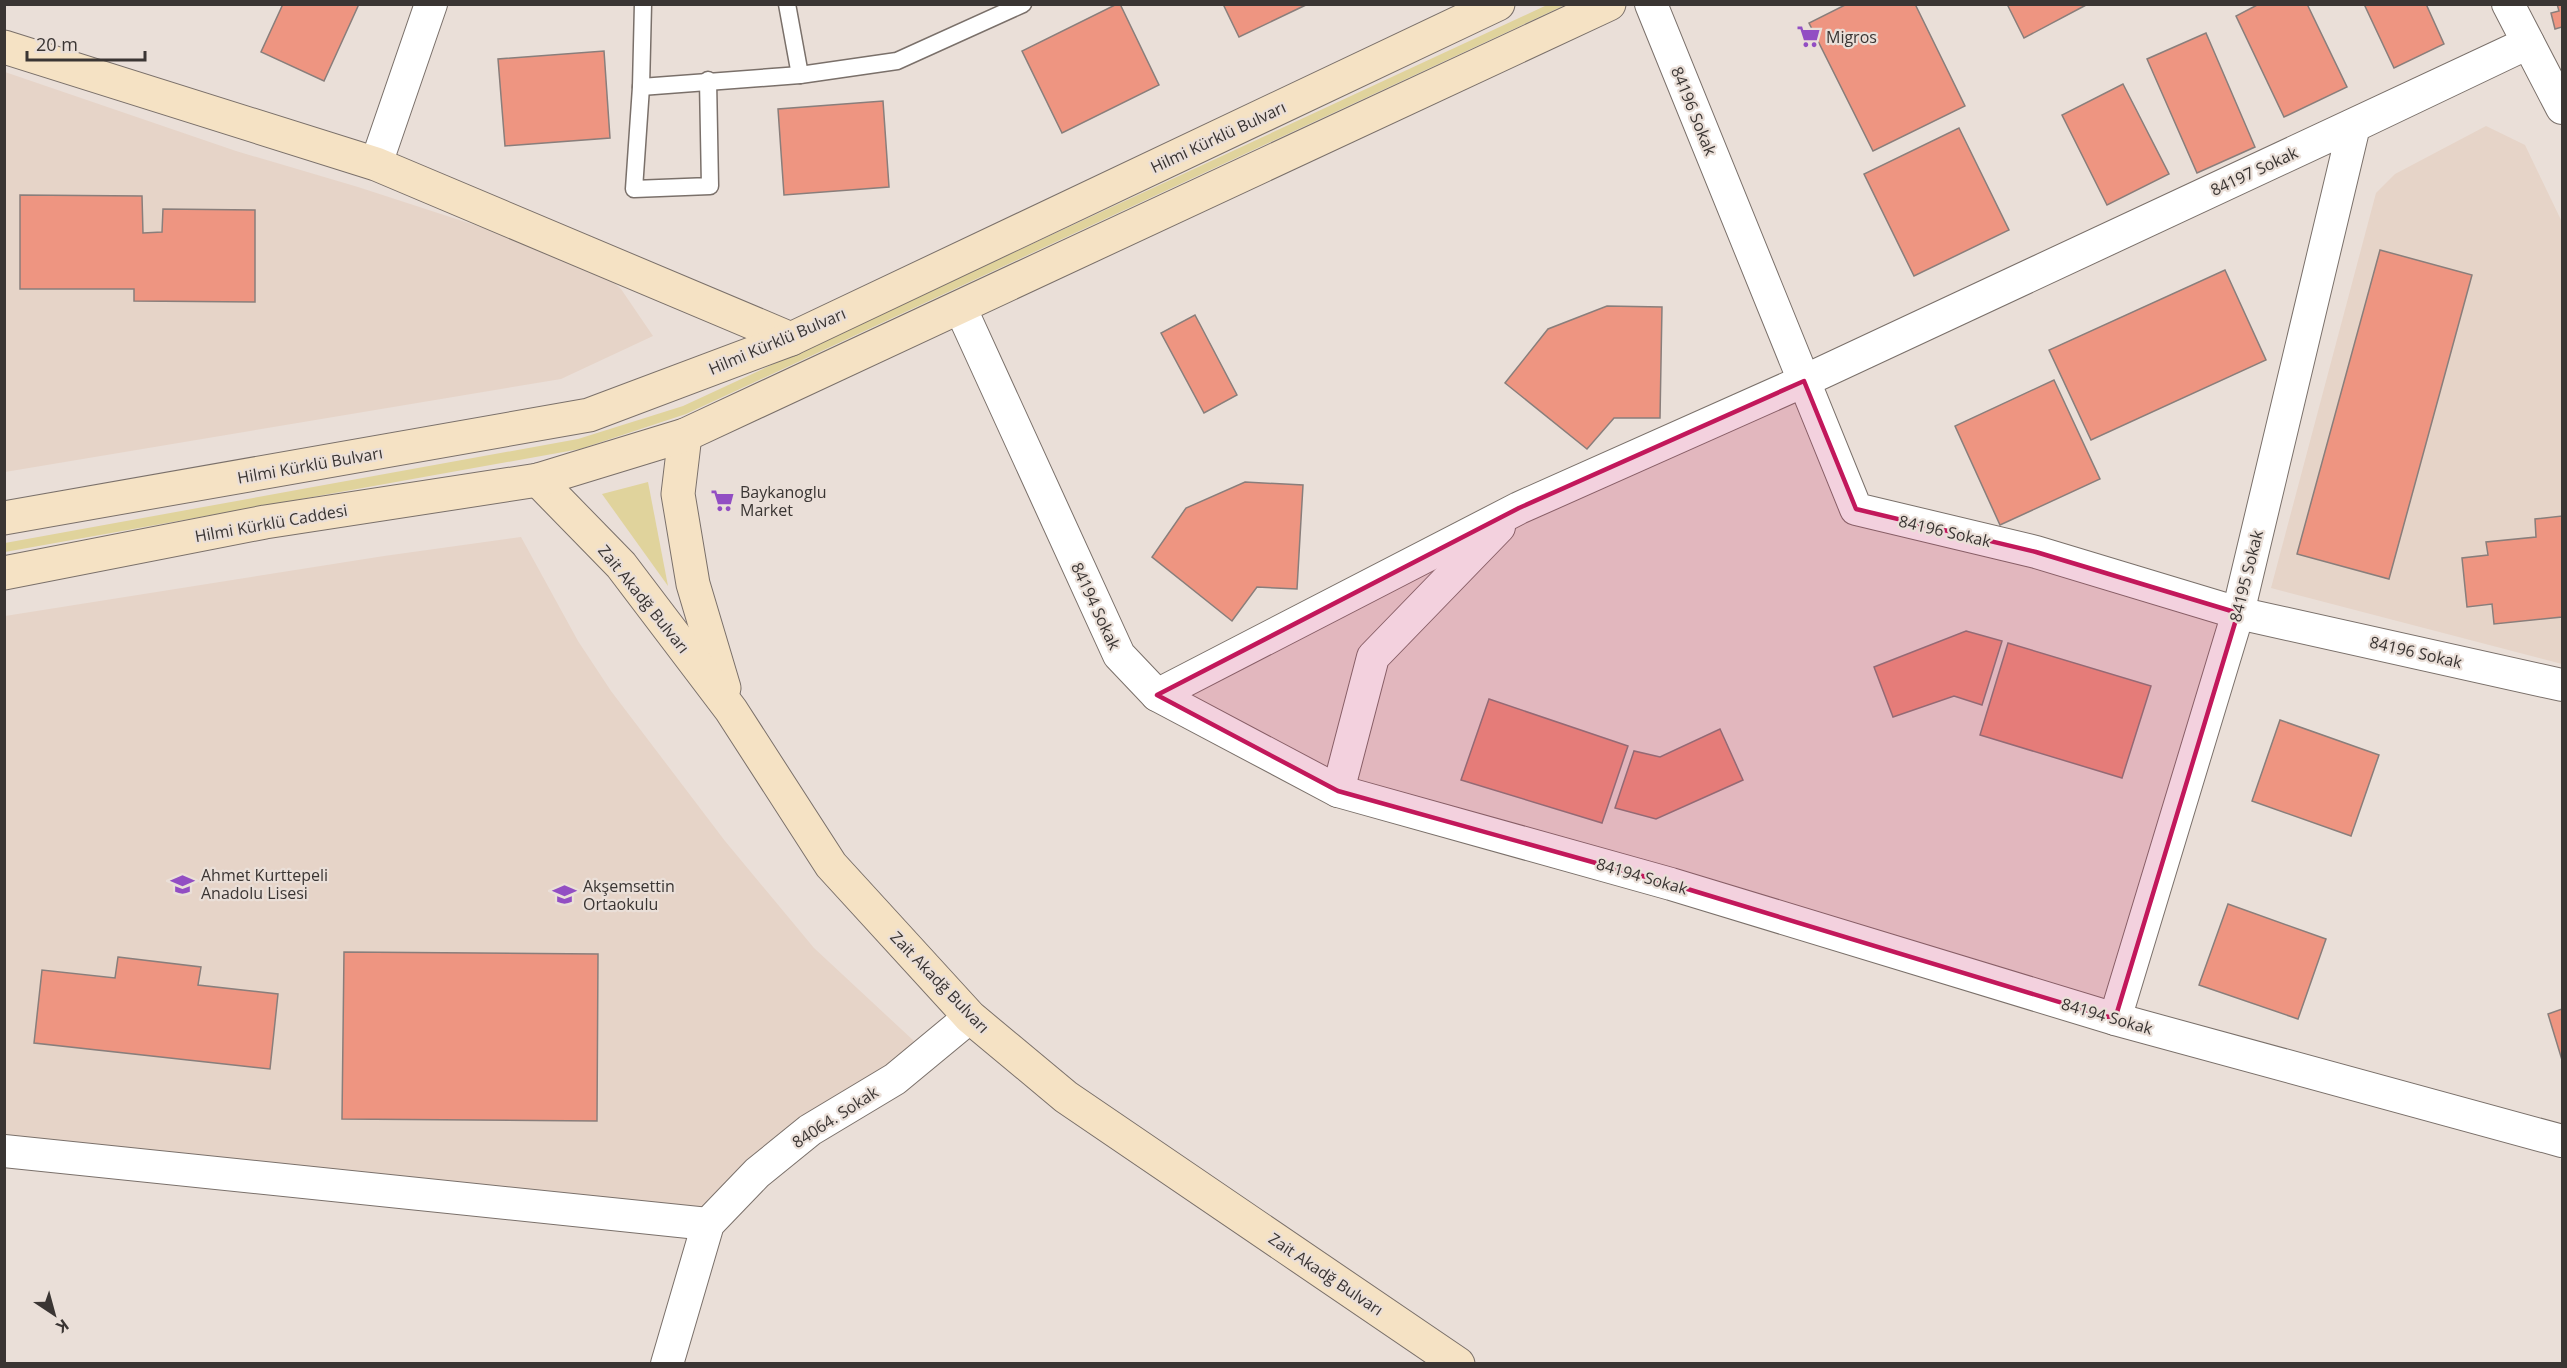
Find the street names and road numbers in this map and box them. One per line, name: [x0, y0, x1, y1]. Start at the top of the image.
street label: 84196 Sokak: [1666, 63, 1722, 159]
street label: Hilmi Kürklü Bulvarı: [1147, 96, 1289, 178]
street label: 84197 Sokak: [2207, 141, 2302, 201]
street label: Hilmi Kürklü Bulvarı: [705, 302, 849, 380]
street label: Hilmi Kürklü Bulvarı: [236, 441, 384, 489]
street label: Hilmi Kürklü Caddesi: [193, 499, 349, 547]
street label: 84196 Sokak: [1897, 510, 1994, 552]
street label: 84195 Sokak: [2224, 527, 2268, 624]
street label: Zait Akadğ Bulvarı: [593, 540, 695, 658]
street label: 84194 Sokak: [1066, 559, 1126, 654]
street label: 84196 Sokak: [2368, 631, 2465, 673]
street label: 84194 Sokak: [1594, 852, 1691, 900]
street label: Zait Akadğ Bulvarı: [886, 926, 994, 1038]
street label: 84194 Sokak: [2059, 992, 2156, 1040]
street label: 84064. Sokak: [788, 1081, 883, 1153]
street label: Zait Akadğ Bulvarı: [1264, 1228, 1388, 1320]

